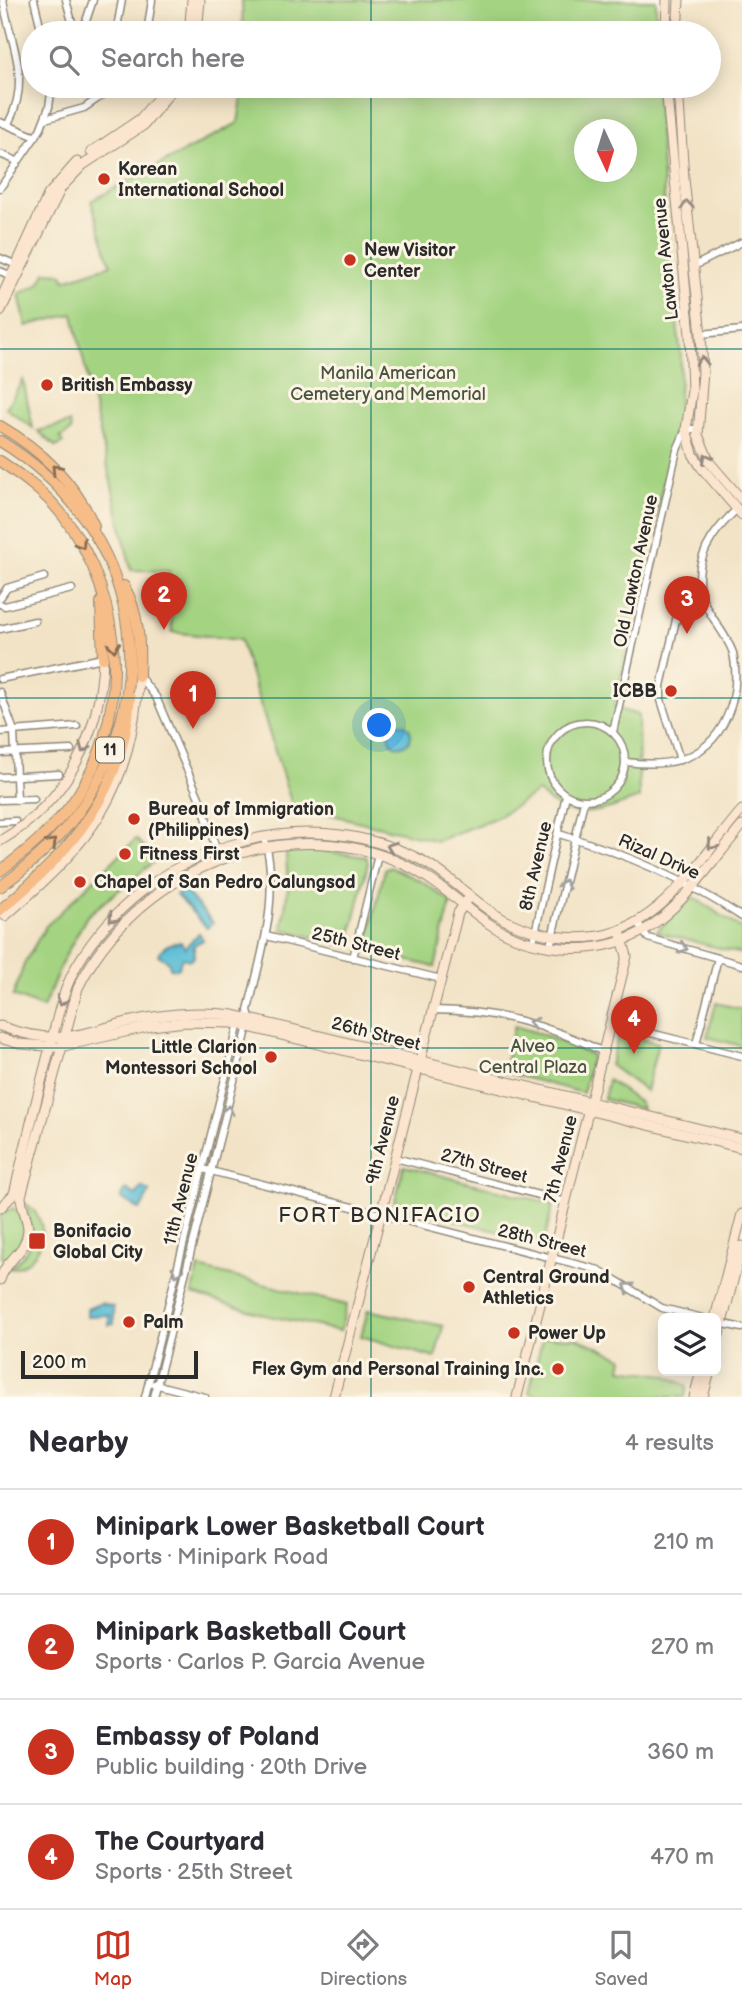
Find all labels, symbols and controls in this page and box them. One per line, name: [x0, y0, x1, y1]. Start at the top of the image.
search box: [21, 21, 721, 98]
icon: search: [45, 41, 83, 79]
text: Search here: [101, 44, 245, 75]
north arrow: [574, 119, 637, 182]
place label: Korean International School: [118, 159, 284, 201]
marker: Korean International School: [96, 171, 112, 187]
street label: Lawton Avenue: [649, 197, 683, 321]
one-way arrow: [680, 200, 695, 211]
place label: New Visitor Center: [364, 240, 456, 282]
marker: New Visitor Center: [342, 252, 358, 268]
one-way arrow: [695, 355, 710, 366]
park label: Manila American Cemetery and Memorial: [290, 363, 486, 405]
place label: British Embassy: [61, 375, 193, 396]
marker: British Embassy: [39, 377, 55, 393]
one-way arrow: [702, 452, 716, 465]
one-way arrow: [52, 464, 65, 477]
street label: Old Lawton Avenue: [610, 492, 663, 649]
one-way arrow: [73, 536, 86, 549]
pin: 2: [141, 572, 187, 630]
pin: 3: [664, 576, 710, 634]
one-way arrow: [106, 642, 121, 653]
pin: 1: [170, 671, 216, 729]
place label: ICBB: [613, 681, 657, 702]
marker: ICBB: [663, 683, 679, 699]
your location: [362, 708, 396, 742]
road number: 11: [96, 737, 124, 762]
one-way arrow: [78, 741, 92, 754]
place label: Bureau of Immigration (Philippines): [148, 799, 334, 841]
marker: Bureau of Immigration (Philippines): [126, 811, 142, 827]
street label: 8th Avenue: [516, 819, 557, 913]
street label: Rizal Drive: [615, 830, 703, 884]
one-way arrow: [708, 838, 721, 850]
one-way arrow: [44, 839, 56, 852]
one-way arrow: [386, 841, 398, 855]
place label: Fitness First: [139, 844, 239, 865]
marker: Fitness First: [117, 846, 133, 862]
place label: Chapel of San Pedro Calungsod: [94, 872, 356, 893]
marker: Chapel of San Pedro Calungsod: [72, 874, 88, 890]
one-way arrow: [556, 878, 570, 890]
one-way arrow: [109, 910, 122, 923]
street label: 25th Street: [310, 923, 403, 965]
one-way arrow: [677, 940, 689, 955]
one-way arrow: [56, 994, 70, 1006]
pin: 4: [611, 996, 657, 1054]
street label: 26th Street: [329, 1013, 423, 1055]
one-way arrow: [527, 1016, 539, 1031]
park label: Alveo Central Plaza: [479, 1036, 587, 1078]
place label: Little Clarion Montessori School: [105, 1037, 257, 1079]
marker: Little Clarion Montessori School: [263, 1049, 279, 1065]
street label: 9th Avenue: [362, 1093, 404, 1187]
one-way arrow: [220, 1104, 234, 1116]
street label: 7th Avenue: [540, 1113, 582, 1205]
street label: 27th Street: [438, 1144, 530, 1188]
street label: 11th Avenue: [159, 1150, 203, 1247]
district label: FORT BONIFACIO: [278, 1203, 482, 1228]
street label: 28th Street: [496, 1220, 589, 1262]
place label: Bonifacio Global City: [53, 1221, 144, 1263]
marker: Bonifacio Global City: [27, 1231, 47, 1251]
one-way arrow: [171, 1266, 185, 1278]
place label: Central Ground Athletics: [482, 1267, 610, 1309]
marker: Central Ground Athletics: [461, 1279, 477, 1295]
one-way arrow: [622, 1282, 635, 1295]
place label: Palm: [143, 1312, 184, 1333]
map controls: [658, 1313, 721, 1376]
button: layers: [658, 1313, 721, 1376]
marker: Palm: [121, 1314, 137, 1330]
place label: Power Up: [528, 1323, 606, 1344]
marker: Power Up: [506, 1325, 522, 1341]
scale bar: [21, 1348, 198, 1380]
text: 200 m: [32, 1351, 86, 1374]
place label: Flex Gym and Personal Training Inc.: [252, 1359, 544, 1380]
marker: Flex Gym and Personal Training Inc.: [550, 1361, 566, 1377]
text: Nearby: [28, 1425, 128, 1461]
text: 4 results: [625, 1429, 714, 1457]
text: Minipark Lower Basketball Court: [95, 1512, 484, 1543]
text: 1: [46, 1528, 56, 1556]
text: 210 m: [653, 1528, 714, 1556]
text: Sports · Minipark Road: [95, 1543, 328, 1571]
text: Minipark Basketball Court: [95, 1617, 406, 1648]
text: 2: [44, 1633, 58, 1661]
text: 270 m: [650, 1633, 714, 1661]
text: Sports · Carlos P. Garcia Avenue: [95, 1648, 425, 1676]
text: Embassy of Poland: [95, 1722, 319, 1753]
text: 3: [44, 1738, 58, 1766]
text: 360 m: [647, 1738, 714, 1766]
text: Public building · 20th Drive: [95, 1753, 367, 1781]
text: The Courtyard: [95, 1827, 265, 1858]
text: 4: [44, 1843, 58, 1871]
text: 470 m: [650, 1843, 714, 1871]
text: Sports · 25th Street: [95, 1858, 293, 1886]
tab: Map: [94, 1926, 132, 1991]
tab: Directions: [320, 1926, 407, 1991]
tab: Saved: [595, 1926, 648, 1991]

